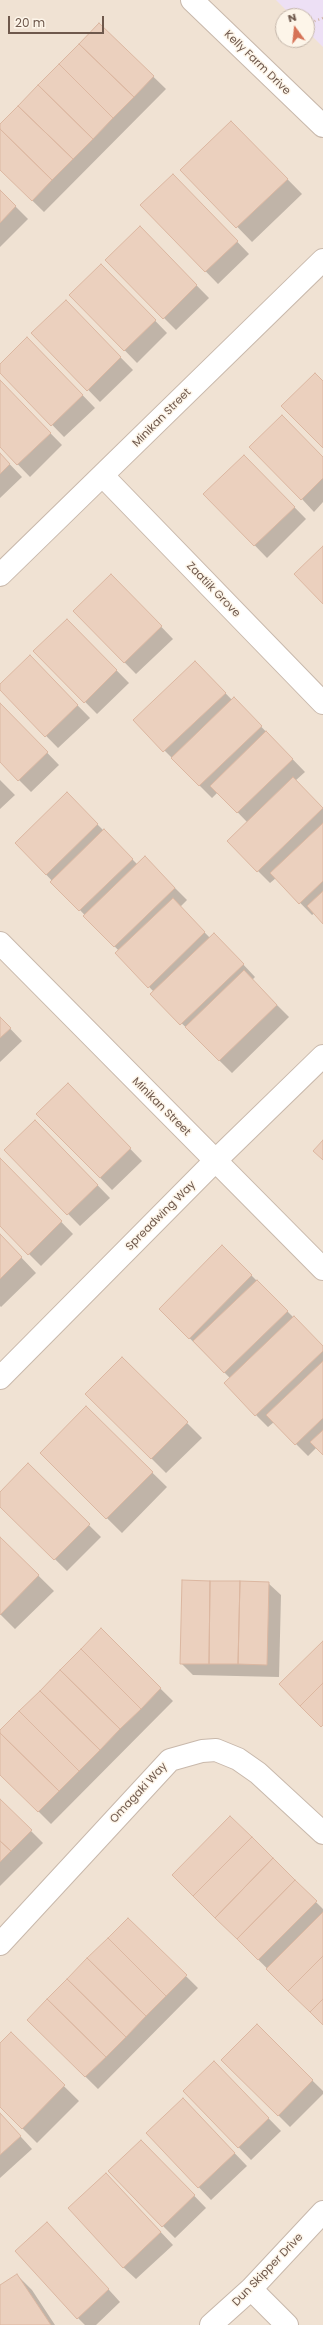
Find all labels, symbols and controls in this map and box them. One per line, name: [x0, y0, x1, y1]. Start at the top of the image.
scale bar: [10, 8, 106, 34]
north arrow: [275, 8, 315, 48]
text: N: [286, 9, 298, 26]
text: 20 m: [15, 14, 45, 31]
street label: Kelly Farm Drive: [221, 28, 293, 98]
street label: Minikan Street: [130, 386, 194, 450]
street label: Zaatiik Grove: [183, 560, 243, 620]
street label: Minikan Street: [129, 1075, 193, 1139]
street label: Spreadwing Way: [123, 1178, 199, 1254]
street label: Omagaki Way: [108, 1760, 170, 1826]
street label: Dun Skipper Drive: [230, 2231, 306, 2309]

